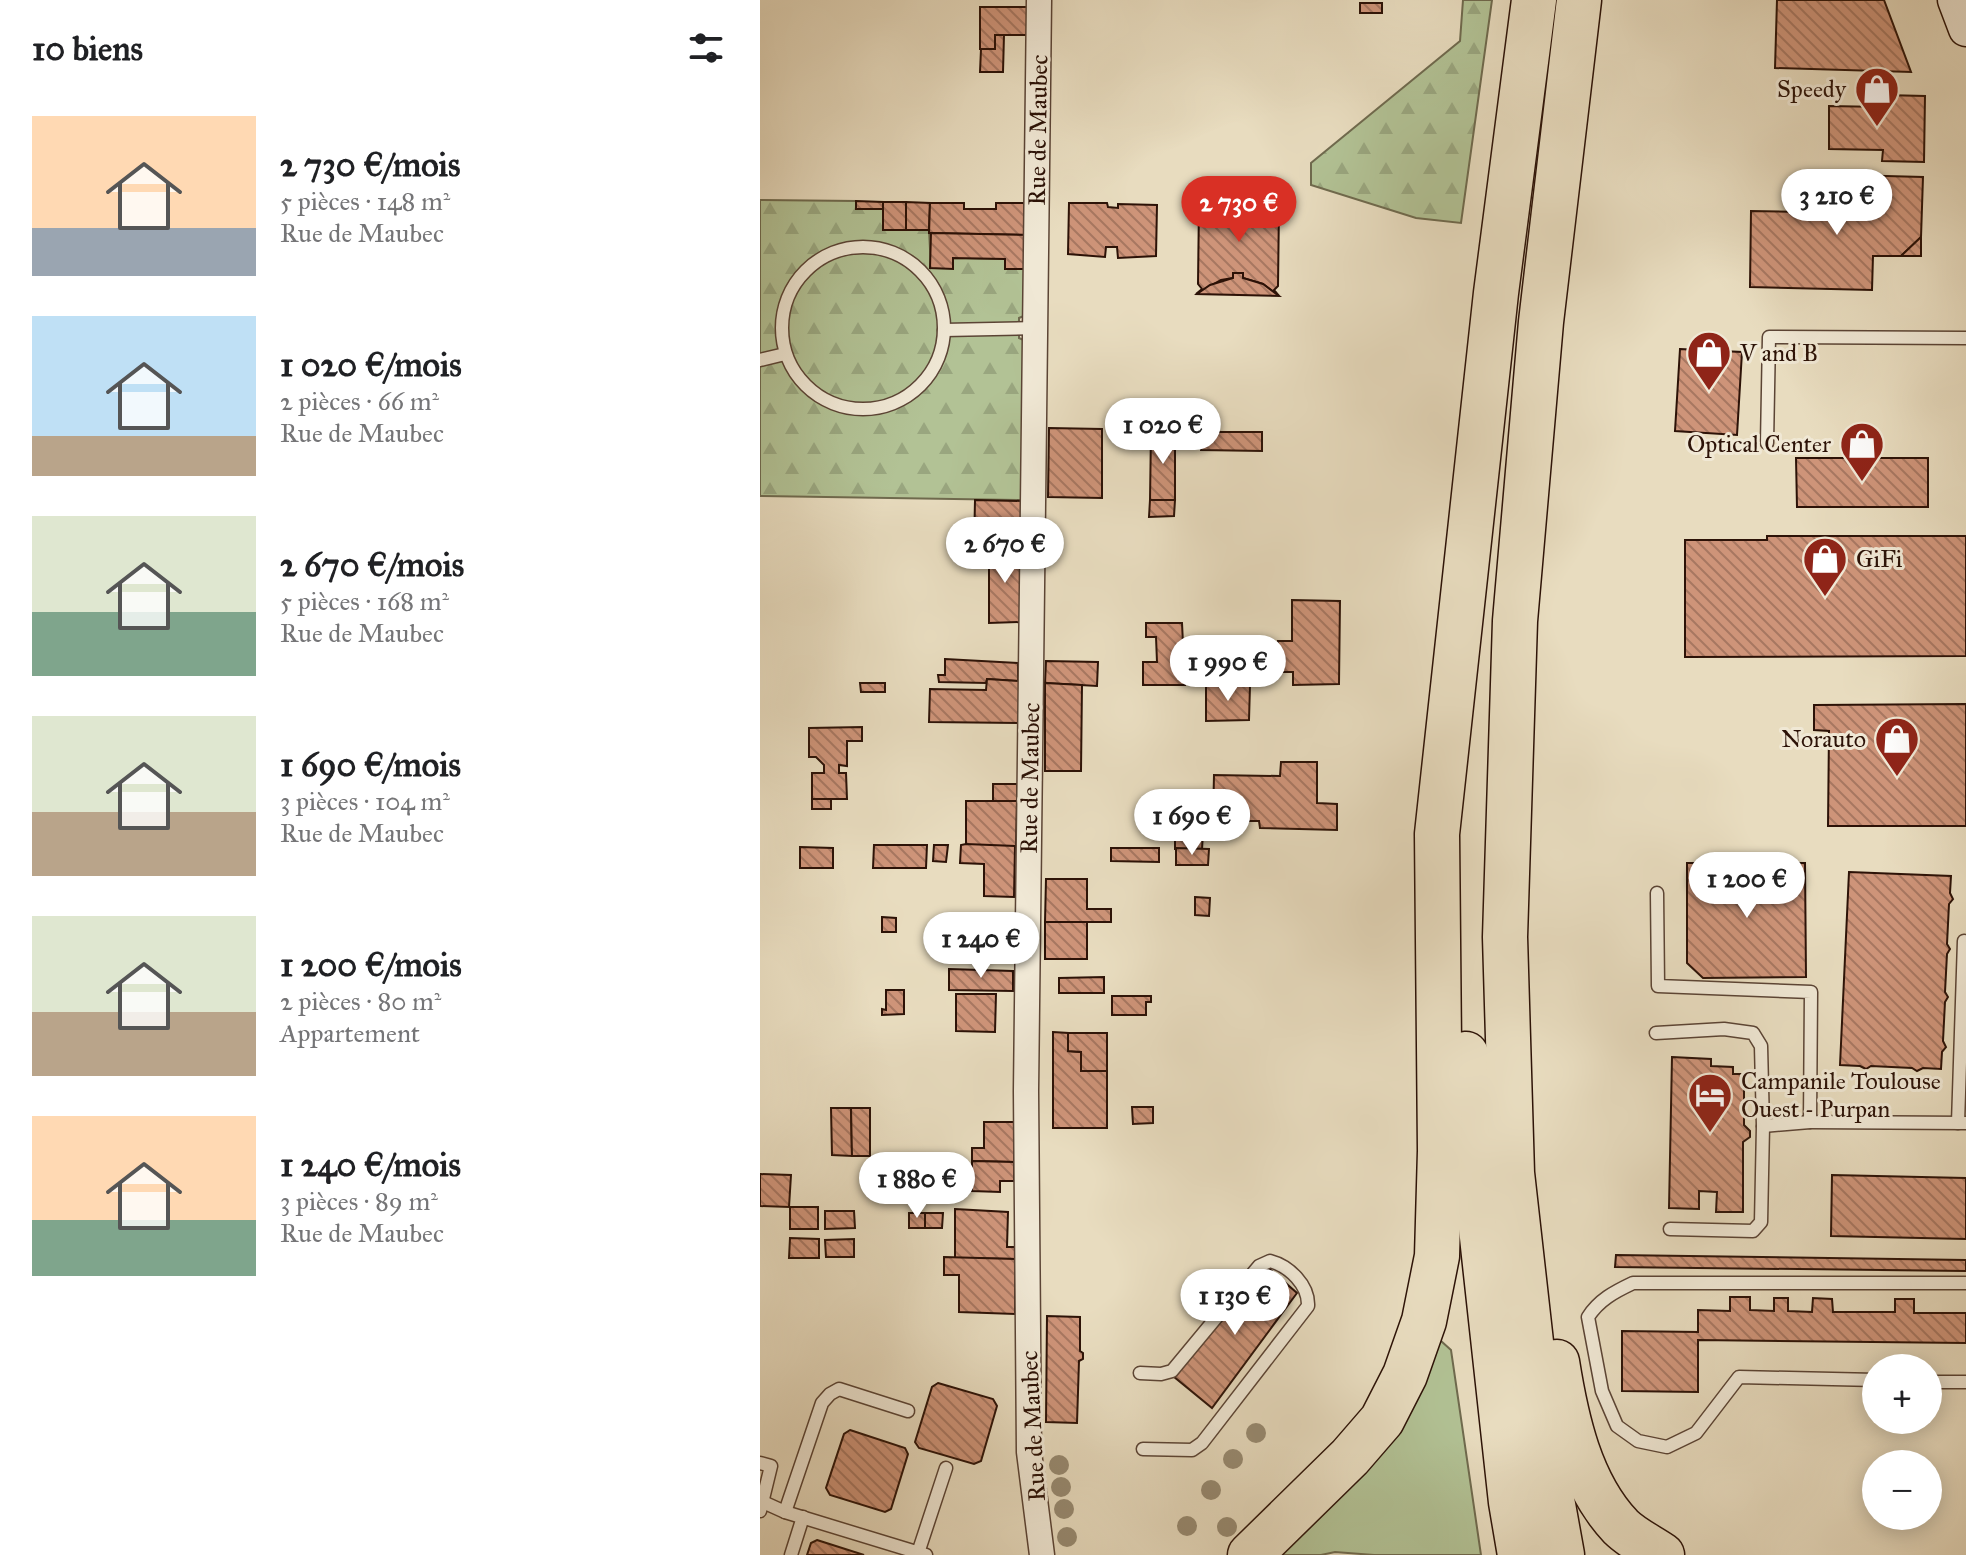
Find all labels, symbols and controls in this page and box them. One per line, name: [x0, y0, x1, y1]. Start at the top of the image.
icon: filters: [684, 26, 728, 70]
text: 10 biens: [32, 28, 143, 69]
street label: Rue de Maubec: [1022, 54, 1054, 206]
shop icon: Speedy: [1853, 65, 1901, 128]
place label: Speedy: [1777, 74, 1847, 104]
text: 2 730 €/mois: [280, 144, 460, 185]
icon: home: [96, 148, 192, 244]
pin: 3 210 €: [1763, 169, 1911, 237]
pin: 2 730 €: [1165, 176, 1313, 244]
text: 3 210 €: [1799, 179, 1875, 211]
text: 5 pièces · 148 m²: [280, 185, 450, 217]
text: 2 730 €: [1199, 186, 1279, 218]
text: Rue de Maubec: [280, 217, 444, 249]
shop icon: V and B: [1685, 329, 1733, 392]
place label: V and B: [1739, 338, 1818, 368]
text: 1 020 €/mois: [280, 344, 462, 385]
icon: home: [96, 348, 192, 444]
text: 2 pièces · 66 m²: [280, 385, 439, 417]
pin: 1 020 €: [1089, 398, 1237, 466]
text: 1 020 €: [1123, 408, 1203, 440]
text: Rue de Maubec: [280, 417, 444, 449]
shop icon: Optical Center: [1838, 420, 1886, 483]
place label: Optical Center: [1687, 429, 1831, 459]
pin: 2 670 €: [931, 517, 1079, 585]
text: 2 670 €: [964, 527, 1046, 559]
shop icon: GiFi: [1801, 535, 1849, 598]
text: 2 670 €/mois: [280, 544, 464, 585]
place label: GiFi: [1856, 544, 1903, 574]
icon: home: [96, 548, 192, 644]
text: 5 pièces · 168 m²: [280, 585, 449, 617]
text: Rue de Maubec: [280, 617, 444, 649]
pin: 1 990 €: [1154, 635, 1302, 703]
text: 1 990 €: [1188, 645, 1268, 677]
street label: Rue de Maubec: [1014, 702, 1046, 854]
shop icon: Norauto: [1873, 715, 1921, 778]
place label: Norauto: [1781, 724, 1866, 754]
text: 1 690 €/mois: [280, 744, 461, 785]
icon: home: [96, 748, 192, 844]
text: 3 pièces · 104 m²: [280, 785, 450, 817]
pin: 1 690 €: [1118, 789, 1266, 857]
text: 1 690 €: [1152, 799, 1232, 831]
text: Rue de Maubec: [280, 817, 444, 849]
pin: 1 200 €: [1673, 852, 1821, 920]
text: 1 200 €: [1707, 862, 1787, 894]
pin: 1 240 €: [907, 912, 1055, 980]
text: 1 240 €: [941, 922, 1021, 954]
text: 1 200 €/mois: [280, 944, 462, 985]
icon: home: [96, 948, 192, 1044]
text: 2 pièces · 80 m²: [280, 985, 441, 1017]
text: Appartement: [280, 1017, 420, 1049]
place label: Campanile Toulouse Ouest - Purpan: [1741, 1066, 1941, 1124]
hotel icon: Campanile Toulouse Ouest - Purpan: [1686, 1071, 1734, 1134]
text: 1 240 €/mois: [280, 1144, 461, 1185]
icon: home: [96, 1148, 192, 1244]
pin: 1 880 €: [843, 1152, 991, 1220]
text: 1 880 €: [877, 1162, 957, 1194]
text: 3 pièces · 89 m²: [280, 1185, 438, 1217]
text: Rue de Maubec: [280, 1217, 444, 1249]
pin: 1 130 €: [1161, 1269, 1309, 1337]
text: 1 130 €: [1198, 1279, 1272, 1311]
street label: Rue de Maubec: [1014, 1350, 1052, 1502]
map controls: [1862, 1354, 1942, 1530]
button: +: [1862, 1354, 1942, 1434]
button: −: [1862, 1450, 1942, 1530]

